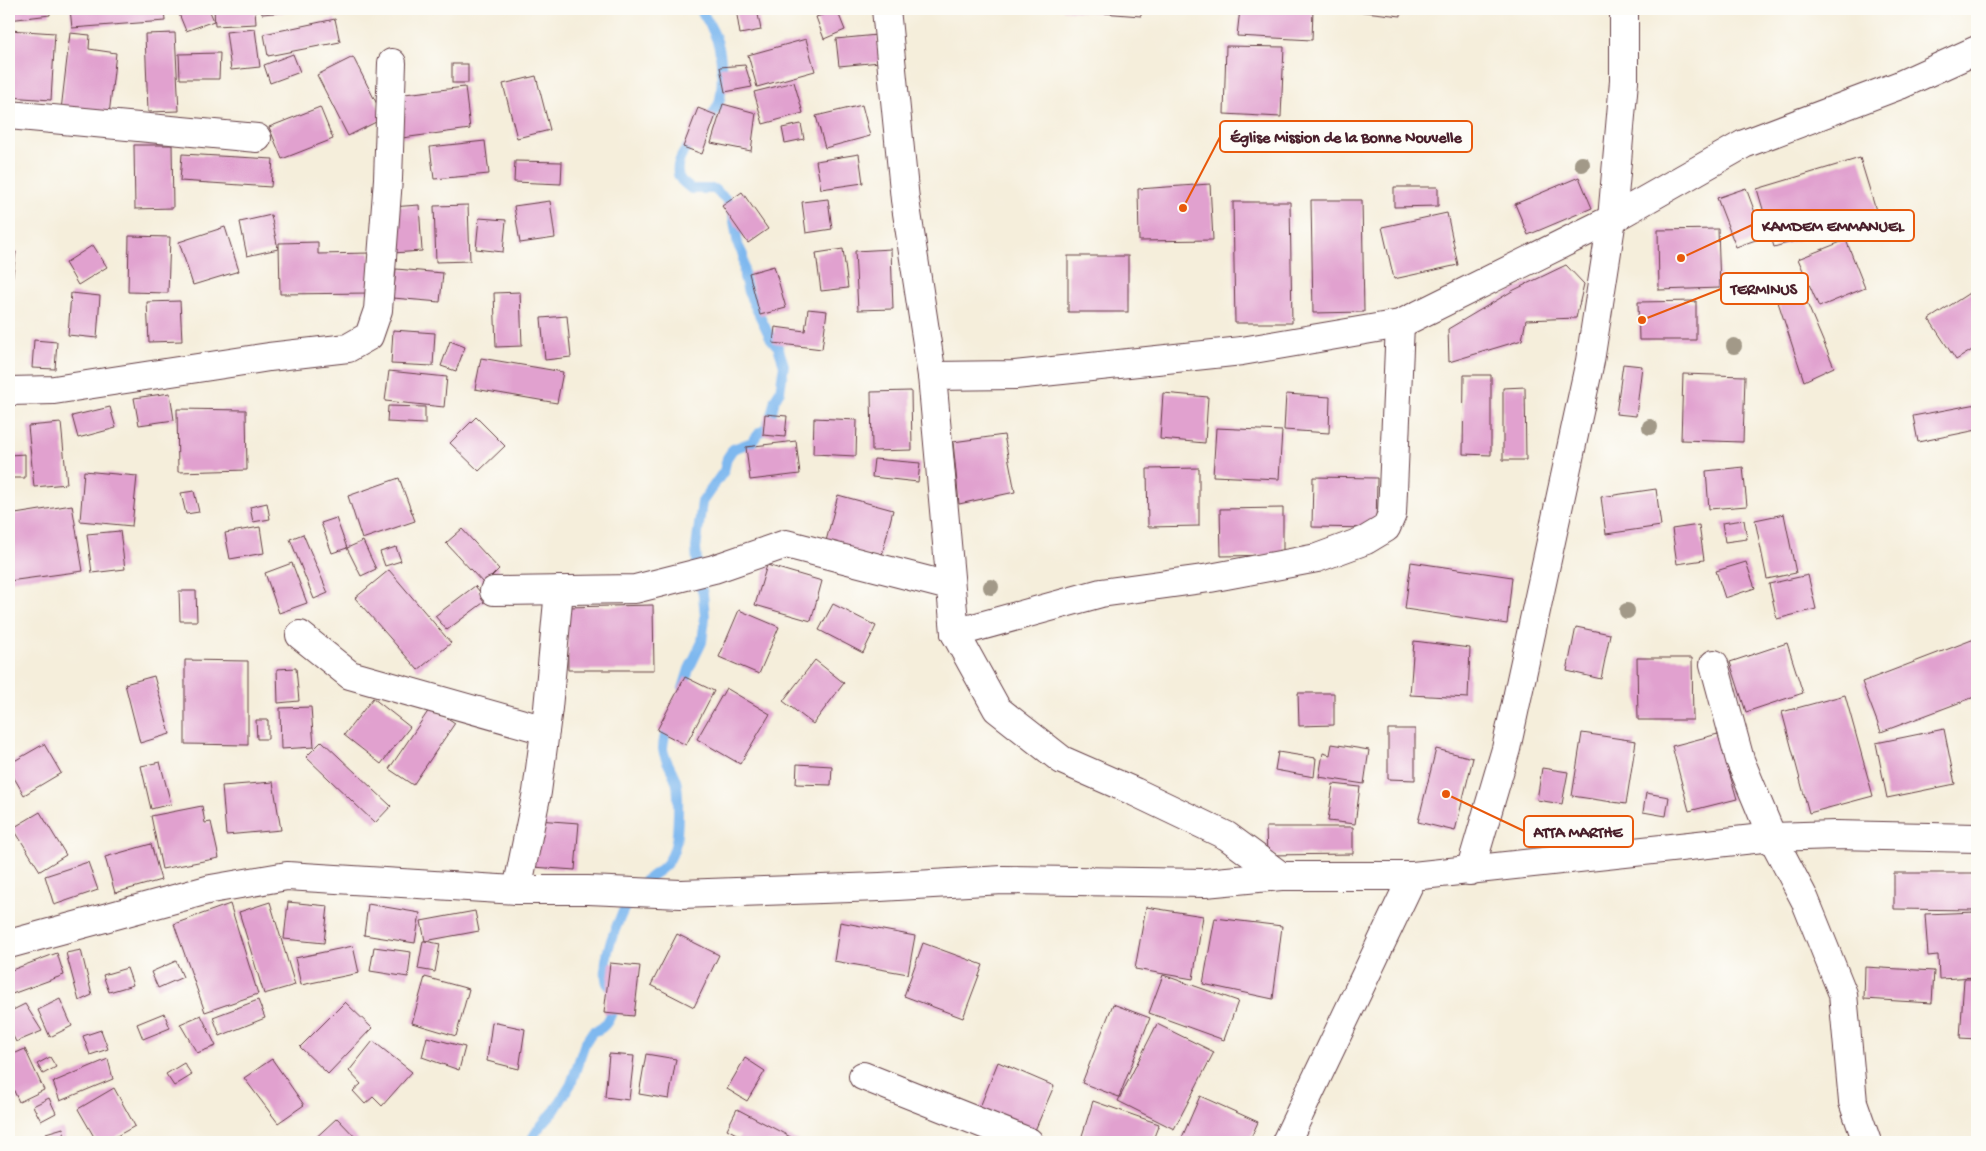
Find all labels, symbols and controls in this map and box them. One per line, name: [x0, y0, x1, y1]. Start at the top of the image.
callout: Église Mission de la Bonne Nouvelle: [1220, 121, 1472, 152]
text: Église Mission de la Bonne Nouvelle: [1230, 129, 1463, 149]
callout: KAMDEM EMMANUEL: [1752, 210, 1914, 241]
text: KAMDEM EMMANUEL: [1761, 219, 1905, 238]
callout: TERMINUS: [1721, 273, 1808, 304]
text: TERMINUS: [1729, 282, 1798, 301]
callout: ATTA MARTHE: [1524, 816, 1633, 847]
text: ATTA MARTHE: [1532, 825, 1624, 844]

